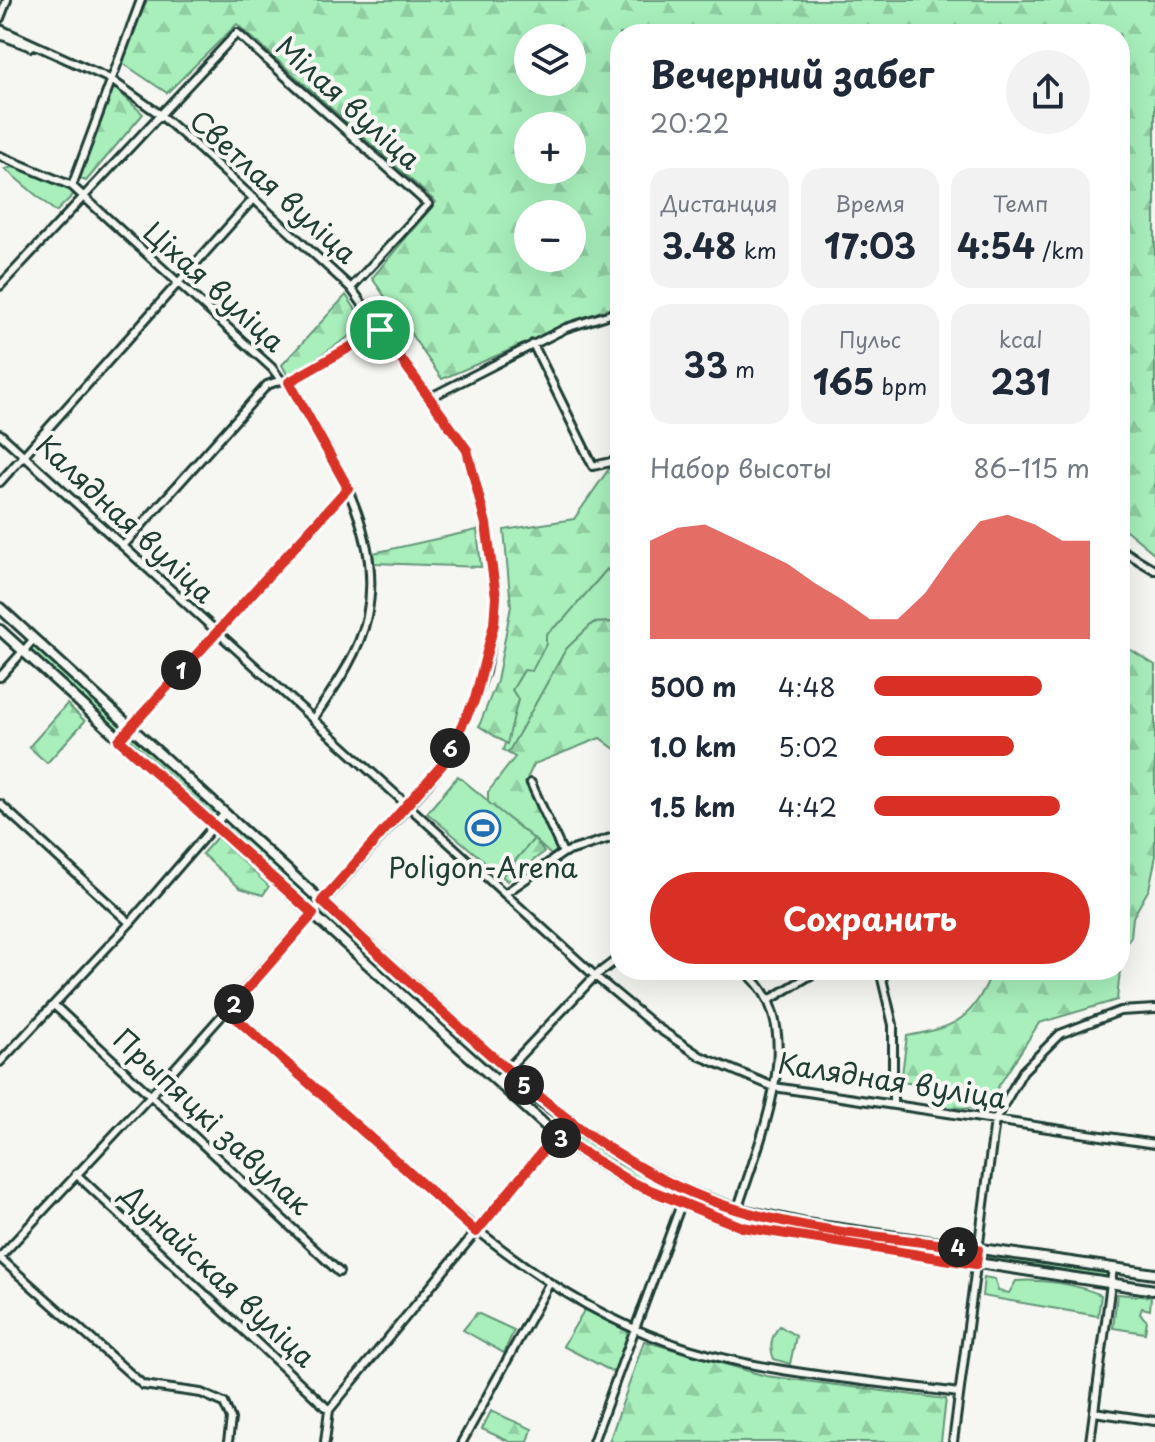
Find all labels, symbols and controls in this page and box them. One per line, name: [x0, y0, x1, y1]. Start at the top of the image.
map controls: [514, 24, 586, 272]
button: layers: [514, 24, 586, 96]
street label: Мілая вуліца: [267, 25, 432, 180]
text: Вечерний забег: [650, 46, 934, 100]
button: share: [1006, 50, 1090, 134]
street label: Светлая вуліца: [181, 99, 368, 274]
text: 20:22: [650, 103, 730, 142]
button: +: [514, 112, 586, 184]
text: Дистанция: [661, 186, 778, 219]
text: Время: [835, 186, 905, 219]
text: Темп: [993, 186, 1048, 219]
button: −: [514, 200, 586, 272]
street label: Ціхая вуліца: [135, 210, 296, 362]
text: 3.48: [662, 219, 737, 271]
text: 17:03: [824, 219, 916, 271]
text: 4:54: [957, 219, 1035, 271]
text: km: [737, 233, 777, 266]
text: /km: [1035, 233, 1084, 266]
pin: [346, 296, 414, 364]
icon: arrive: [358, 308, 402, 352]
text: Пульс: [839, 322, 901, 355]
text: kcal: [999, 322, 1043, 355]
text: 33: [684, 338, 728, 390]
text: m: [728, 352, 755, 385]
text: 165: [813, 355, 874, 407]
text: 231: [990, 355, 1051, 407]
text: bpm: [874, 369, 927, 402]
street label: Калядная вуліца: [27, 423, 226, 613]
text: Набор высоты: [650, 448, 832, 487]
text: 86–115 m: [974, 448, 1090, 487]
pin: 1: [161, 650, 201, 690]
text: 1: [176, 653, 186, 686]
text: 500 m: [650, 667, 736, 706]
text: 4:48: [778, 667, 836, 706]
text: 1.0 km: [650, 727, 737, 766]
text: 5:02: [778, 727, 839, 766]
pin: 6: [430, 728, 470, 768]
text: 6: [442, 731, 458, 764]
text: 1.5 km: [650, 787, 736, 826]
text: 4:42: [778, 787, 837, 826]
sports icon: Poligon-Arena: [464, 809, 502, 847]
place label: Poligon-Arena: [388, 845, 578, 888]
button: Сохранить: [650, 872, 1090, 964]
pin: 2: [214, 984, 254, 1024]
text: 2: [226, 987, 242, 1020]
street label: Прыпяцкі завулак: [104, 1018, 322, 1224]
street label: Калядная вуліца: [775, 1040, 1011, 1119]
pin: 5: [504, 1065, 544, 1105]
text: 5: [517, 1068, 531, 1101]
pin: 3: [541, 1118, 581, 1158]
text: 3: [554, 1121, 568, 1154]
street label: Дунайская вуліца: [111, 1172, 327, 1377]
pin: 4: [938, 1227, 978, 1267]
text: 4: [951, 1230, 965, 1263]

